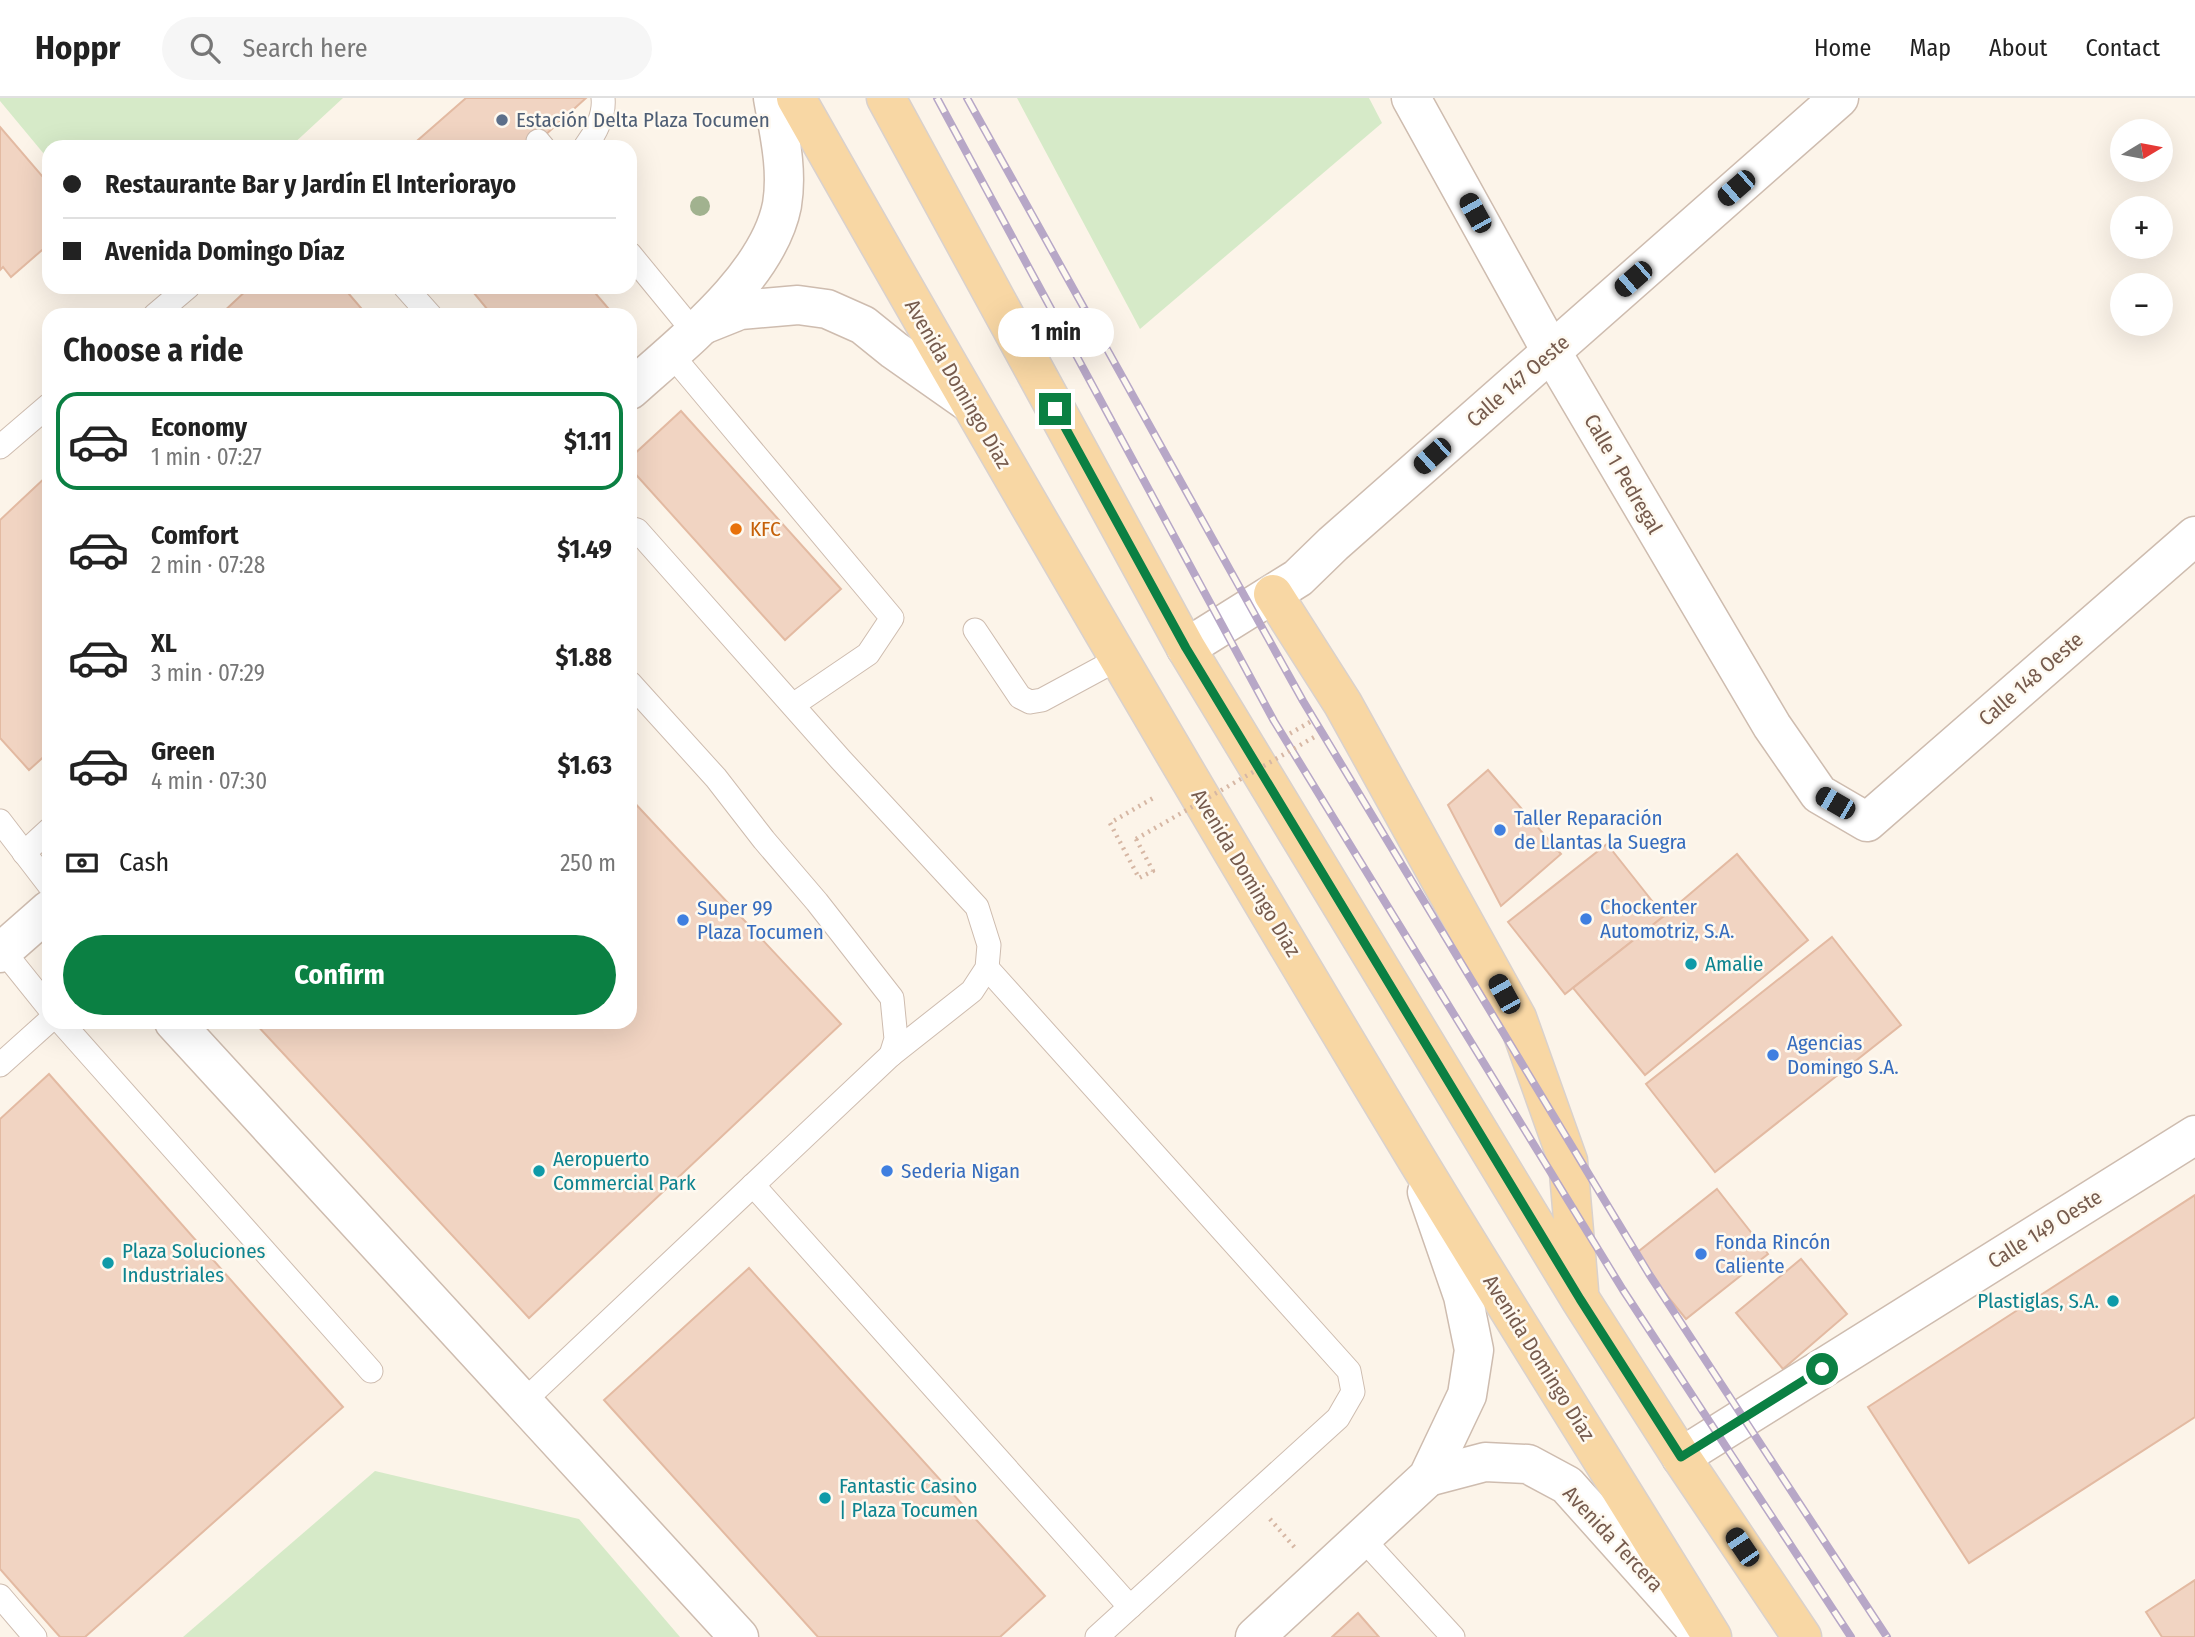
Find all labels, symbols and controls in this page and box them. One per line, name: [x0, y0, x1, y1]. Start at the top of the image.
search box: [162, 17, 652, 80]
text: Hoppr: [35, 28, 120, 68]
icon: search: [186, 29, 224, 67]
text: Search here: [242, 33, 368, 64]
text: Home: [1814, 34, 1871, 62]
text: Map: [1909, 34, 1951, 62]
text: About: [1989, 34, 2047, 62]
text: Contact: [2085, 34, 2160, 62]
place label: Estación Delta Plaza Tocumen: [516, 107, 770, 133]
marker: Estación Delta Plaza Tocumen: [494, 112, 510, 128]
north arrow: [2110, 119, 2174, 182]
map controls: [2110, 119, 2173, 336]
car: [1714, 166, 1759, 210]
text: Restaurante Bar y Jardín El Interiorayo: [105, 169, 516, 200]
car: [1456, 190, 1495, 236]
button: +: [2110, 196, 2173, 259]
text: Avenida Domingo Díaz: [105, 236, 344, 267]
car: [1611, 257, 1656, 301]
button: −: [2110, 273, 2173, 336]
street label: Avenida Domingo Díaz: [899, 295, 1017, 473]
callout: 1 min: [997, 308, 1113, 356]
text: 1 min: [1031, 318, 1081, 346]
street label: Calle 147 Oeste: [1461, 329, 1575, 433]
text: Choose a ride: [63, 331, 244, 369]
route end: [1039, 393, 1071, 425]
street label: Calle 1 Pedregal: [1578, 409, 1668, 539]
icon: car: [67, 410, 130, 473]
text: Economy: [151, 412, 247, 443]
text: $1.11: [564, 426, 612, 457]
car: [1410, 434, 1455, 478]
text: 1 min · 07:27: [151, 443, 262, 471]
place label: KFC: [750, 516, 781, 542]
icon: car: [67, 518, 130, 581]
text: Comfort: [151, 520, 239, 551]
marker: KFC: [728, 521, 744, 537]
text: $1.49: [557, 534, 612, 565]
text: 2 min · 07:28: [151, 551, 265, 579]
icon: car: [67, 626, 130, 689]
street label: Calle 148 Oeste: [1973, 627, 2089, 731]
text: XL: [151, 628, 177, 659]
text: $1.88: [556, 642, 612, 673]
text: 3 min · 07:29: [151, 659, 265, 687]
icon: car: [67, 734, 130, 797]
text: Green: [151, 736, 215, 767]
text: $1.63: [558, 750, 612, 781]
text: 4 min · 07:30: [151, 767, 267, 795]
car: [1812, 783, 1859, 823]
street label: Avenida Domingo Díaz: [1186, 784, 1306, 962]
place label: Taller Reparación de Llantas la Suegra: [1514, 805, 1686, 855]
marker: Taller Reparación de Llantas la Suegra: [1492, 822, 1508, 838]
icon: cash: [63, 844, 101, 882]
text: Cash: [119, 847, 169, 878]
text: 250 m: [560, 849, 616, 877]
place label: Chockenter Automotriz, S.A.: [1600, 894, 1734, 944]
place label: Super 99 Plaza Tocumen: [697, 895, 824, 945]
marker: Chockenter Automotriz, S.A.: [1578, 911, 1594, 927]
marker: Super 99 Plaza Tocumen: [675, 912, 691, 928]
button: Confirm: [63, 935, 616, 1015]
place label: Amalie: [1705, 951, 1764, 977]
marker: Amalie: [1683, 956, 1699, 972]
car: [1485, 971, 1524, 1017]
place label: Agencias Domingo S.A.: [1787, 1030, 1899, 1080]
marker: Agencias Domingo S.A.: [1765, 1047, 1781, 1063]
place label: Aeropuerto Commercial Park: [553, 1146, 696, 1196]
place label: Sederia Nigan: [901, 1158, 1020, 1184]
marker: Aeropuerto Commercial Park: [531, 1163, 547, 1179]
marker: Sederia Nigan: [879, 1163, 895, 1179]
street label: Calle 149 Oeste: [1983, 1184, 2107, 1274]
place label: Fonda Rincón Caliente: [1715, 1229, 1831, 1279]
place label: Plaza Soluciones Industriales: [122, 1238, 266, 1288]
marker: Fonda Rincón Caliente: [1693, 1246, 1709, 1262]
marker: Plaza Soluciones Industriales: [100, 1255, 116, 1271]
street label: Avenida Domingo Díaz: [1477, 1270, 1601, 1446]
place label: Plastiglas, S.A.: [1977, 1288, 2099, 1314]
marker: Plastiglas, S.A.: [2105, 1293, 2121, 1309]
route start: [1806, 1353, 1838, 1385]
place label: Fantastic Casino | Plaza Tocumen: [839, 1473, 978, 1523]
street label: Avenida Tercera: [1557, 1481, 1669, 1597]
marker: Fantastic Casino | Plaza Tocumen: [817, 1490, 833, 1506]
car: [1722, 1524, 1763, 1570]

